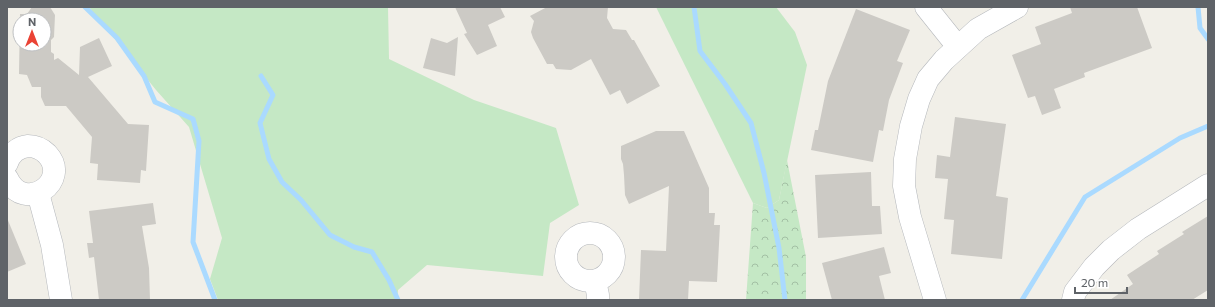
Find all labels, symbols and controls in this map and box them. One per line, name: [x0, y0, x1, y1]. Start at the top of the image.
north arrow: [12, 12, 52, 52]
text: N: [28, 15, 36, 28]
scale bar: [1075, 269, 1127, 295]
text: 20 m: [1081, 275, 1108, 289]

